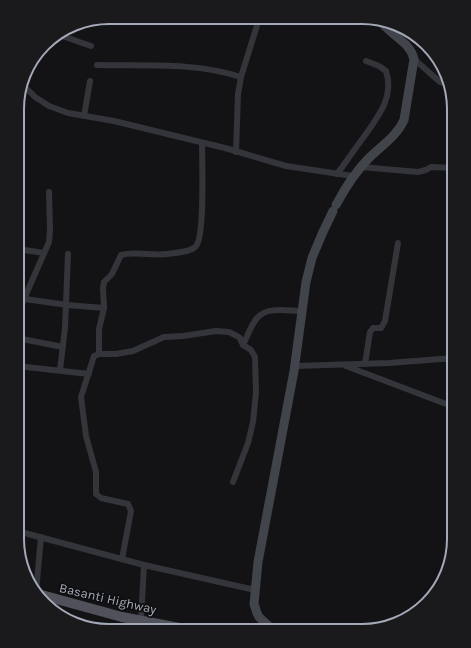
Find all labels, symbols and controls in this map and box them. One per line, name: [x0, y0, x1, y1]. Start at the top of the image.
street label: Basanti Highway: [58, 580, 158, 617]

